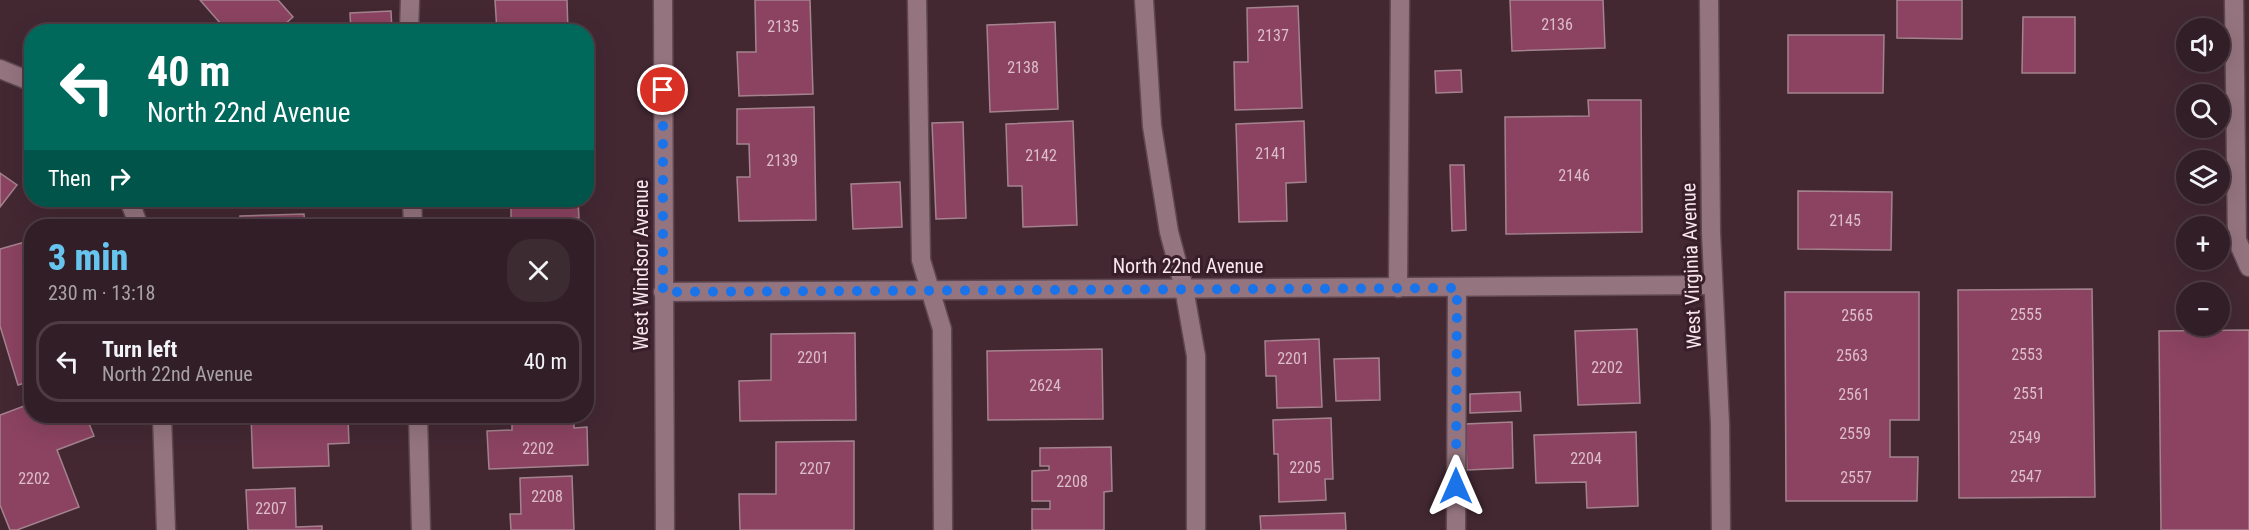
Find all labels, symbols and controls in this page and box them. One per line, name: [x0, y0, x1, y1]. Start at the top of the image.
house number: 2136: [1541, 15, 1573, 34]
house number: 2135: [767, 17, 799, 36]
map controls: [2176, 18, 2230, 336]
button: sound: [2176, 18, 2230, 72]
house number: 2137: [1257, 26, 1289, 45]
text: 40 m: [147, 47, 230, 96]
icon: left: [48, 48, 126, 126]
house number: 2138: [1007, 58, 1039, 77]
pin: [637, 64, 688, 115]
icon: arrive: [646, 73, 679, 106]
button: search: [2176, 84, 2230, 138]
text: North 22nd Avenue: [147, 97, 350, 129]
house number: 2141: [1255, 144, 1287, 163]
house number: 2142: [1025, 146, 1057, 165]
button: layers: [2176, 150, 2230, 204]
house number: 2139: [766, 151, 798, 170]
icon: right: [103, 162, 136, 195]
text: Then: [48, 166, 91, 191]
house number: 2146: [1558, 166, 1590, 185]
street label: West Windsor Avenue: [629, 180, 653, 350]
street label: West Virginia Avenue: [1676, 183, 1706, 349]
house number: 2145: [1829, 211, 1861, 230]
button: +: [2176, 216, 2230, 270]
text: 3 min: [48, 237, 128, 279]
button: close: [507, 239, 570, 302]
street label: North 22nd Avenue: [1113, 254, 1263, 278]
text: 230 m · 13:18: [48, 281, 155, 305]
button: −: [2176, 282, 2230, 336]
house number: 2555: [2010, 305, 2042, 324]
house number: 2565: [1841, 306, 1873, 325]
text: Turn left: [102, 337, 177, 362]
icon: left: [51, 345, 84, 378]
house number: 2553: [2011, 345, 2043, 364]
house number: 2563: [1836, 346, 1868, 365]
house number: 2201: [797, 348, 829, 367]
text: 40 m: [524, 349, 567, 374]
house number: 2201: [1277, 349, 1309, 368]
house number: 2202: [1591, 358, 1623, 377]
text: North 22nd Avenue: [102, 362, 253, 386]
house number: 2624: [1029, 376, 1061, 395]
house number: 2551: [2013, 384, 2045, 403]
house number: 2561: [1838, 385, 1870, 404]
house number: 2559: [1839, 424, 1871, 443]
house number: 2549: [2009, 428, 2041, 447]
house number: 2202: [522, 439, 554, 458]
house number: 2204: [1570, 449, 1602, 468]
position arrow: [1424, 454, 1488, 518]
house number: 2205: [1289, 458, 1321, 477]
house number: 2207: [799, 459, 831, 478]
house number: 2547: [2010, 467, 2042, 486]
house number: 2557: [1840, 468, 1872, 487]
house number: 2202: [18, 469, 50, 488]
house number: 2208: [1056, 472, 1088, 491]
house number: 2208: [531, 487, 563, 506]
house number: 2207: [255, 499, 287, 518]

